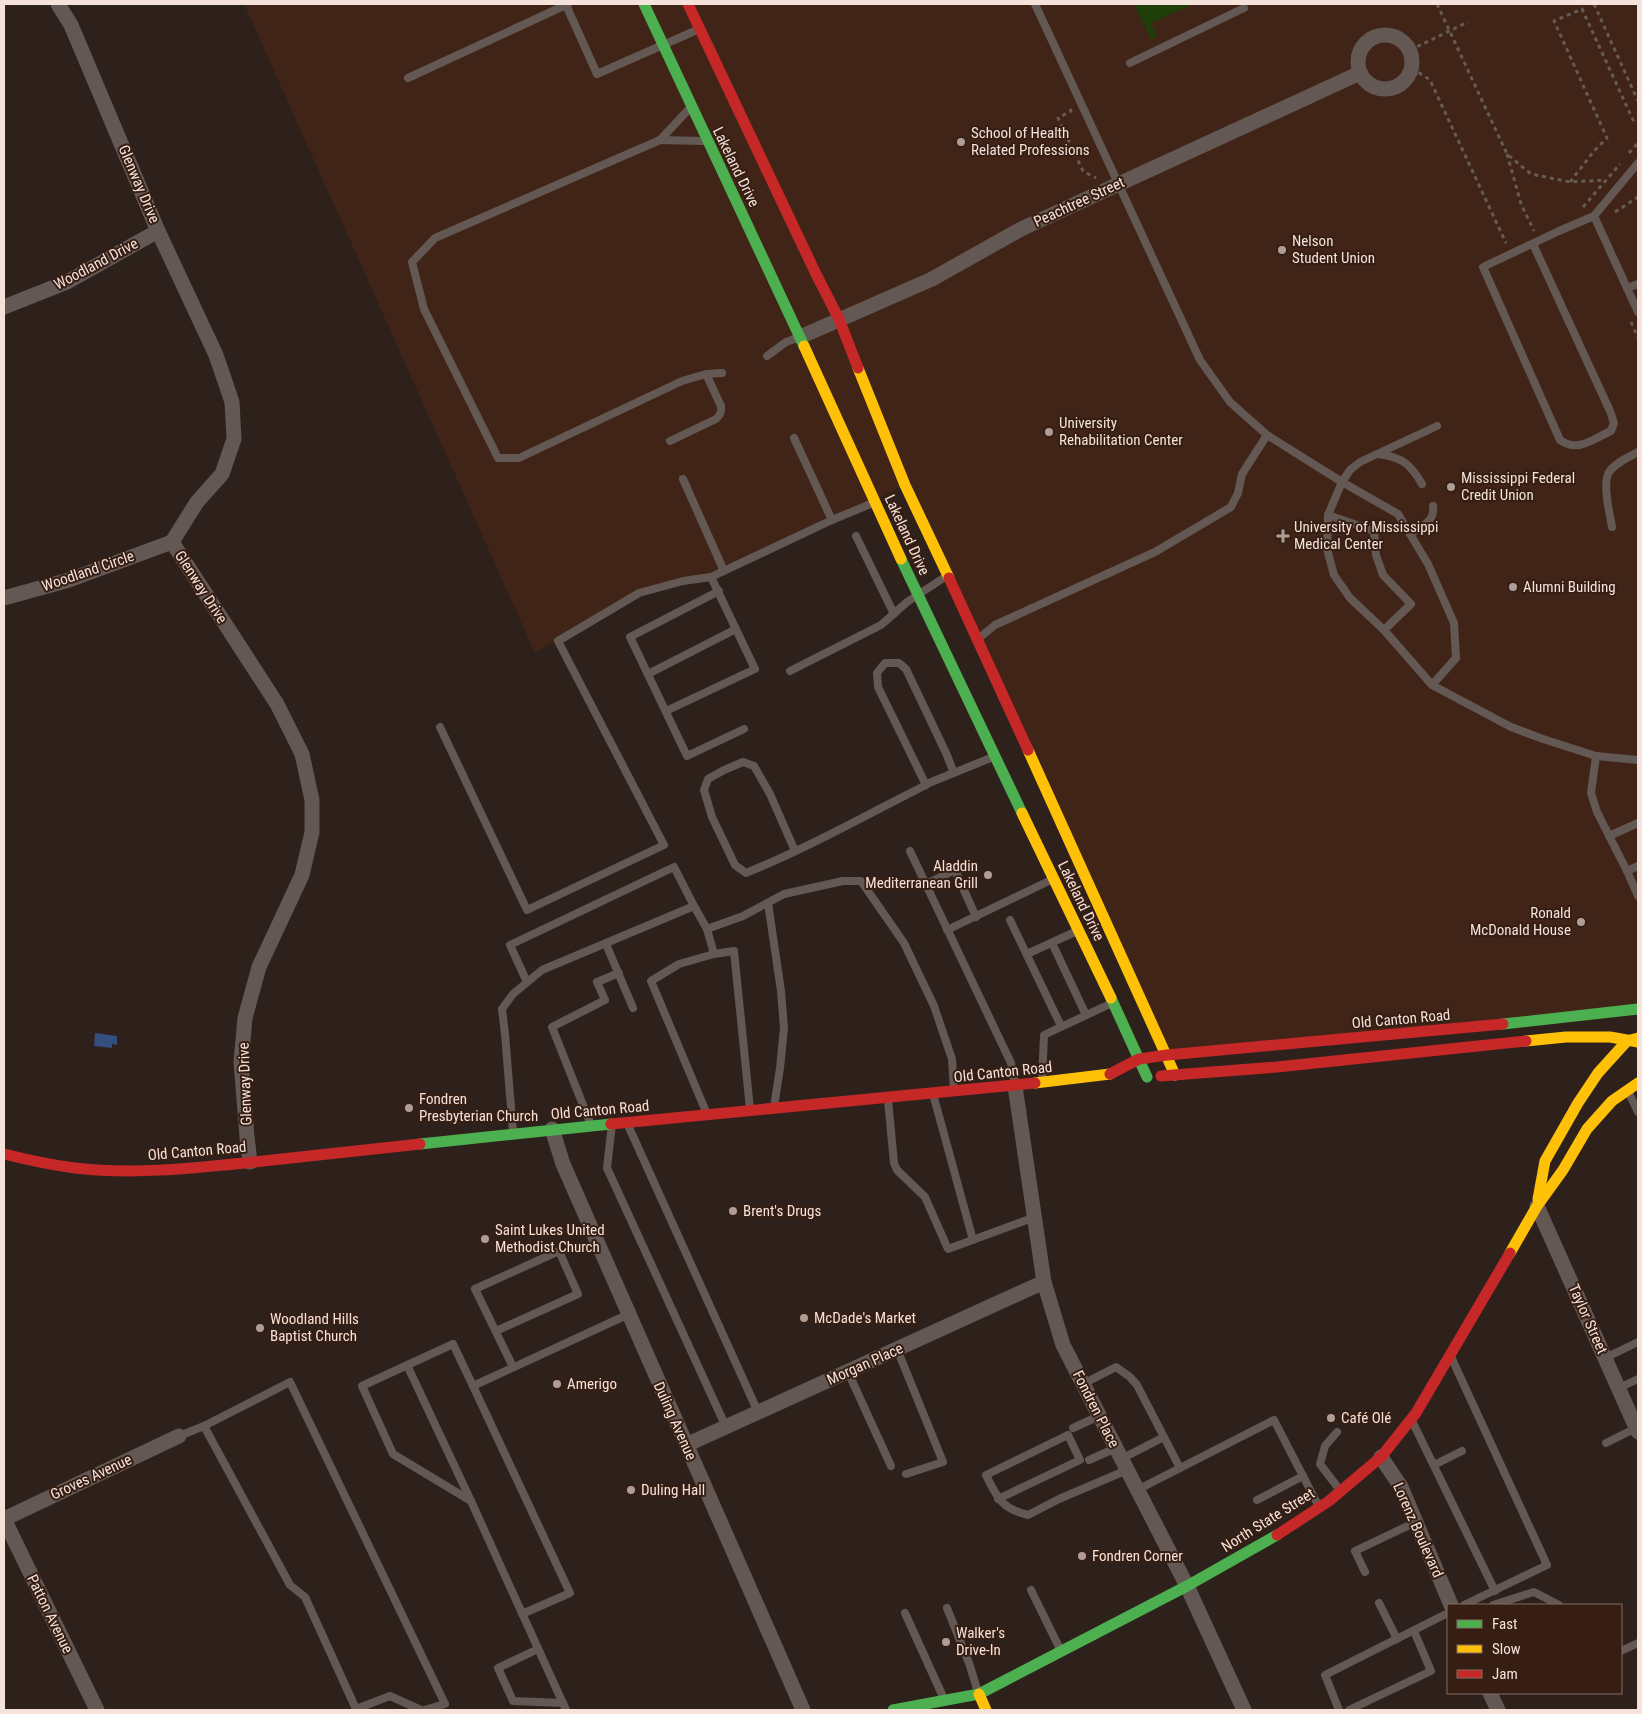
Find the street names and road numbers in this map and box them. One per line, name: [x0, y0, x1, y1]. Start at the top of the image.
street label: Lakeland Drive: [709, 124, 763, 210]
street label: Glenway Drive: [114, 142, 164, 226]
street label: Peachtree Street: [1031, 173, 1127, 231]
street label: Woodland Drive: [51, 234, 141, 294]
street label: Lakeland Drive: [881, 492, 933, 578]
street label: Woodland Circle: [40, 547, 136, 595]
street label: Glenway Drive: [171, 547, 231, 627]
street label: Lakeland Drive: [1054, 858, 1108, 944]
street label: Old Canton Road: [1351, 1006, 1451, 1032]
street label: Glenway Drive: [235, 1042, 255, 1126]
street label: Old Canton Road: [953, 1058, 1053, 1086]
street label: Old Canton Road: [550, 1097, 650, 1123]
street label: Old Canton Road: [147, 1138, 247, 1164]
street label: Taylor Street: [1565, 1281, 1611, 1357]
street label: Morgan Place: [824, 1339, 906, 1389]
street label: Fondren Place: [1069, 1367, 1123, 1451]
street label: Duling Avenue: [650, 1379, 700, 1463]
street label: Groves Avenue: [48, 1450, 134, 1504]
street label: Lorenz Boulevard: [1389, 1480, 1447, 1580]
street label: North State Street: [1218, 1484, 1318, 1556]
street label: Patton Avenue: [23, 1572, 77, 1656]

